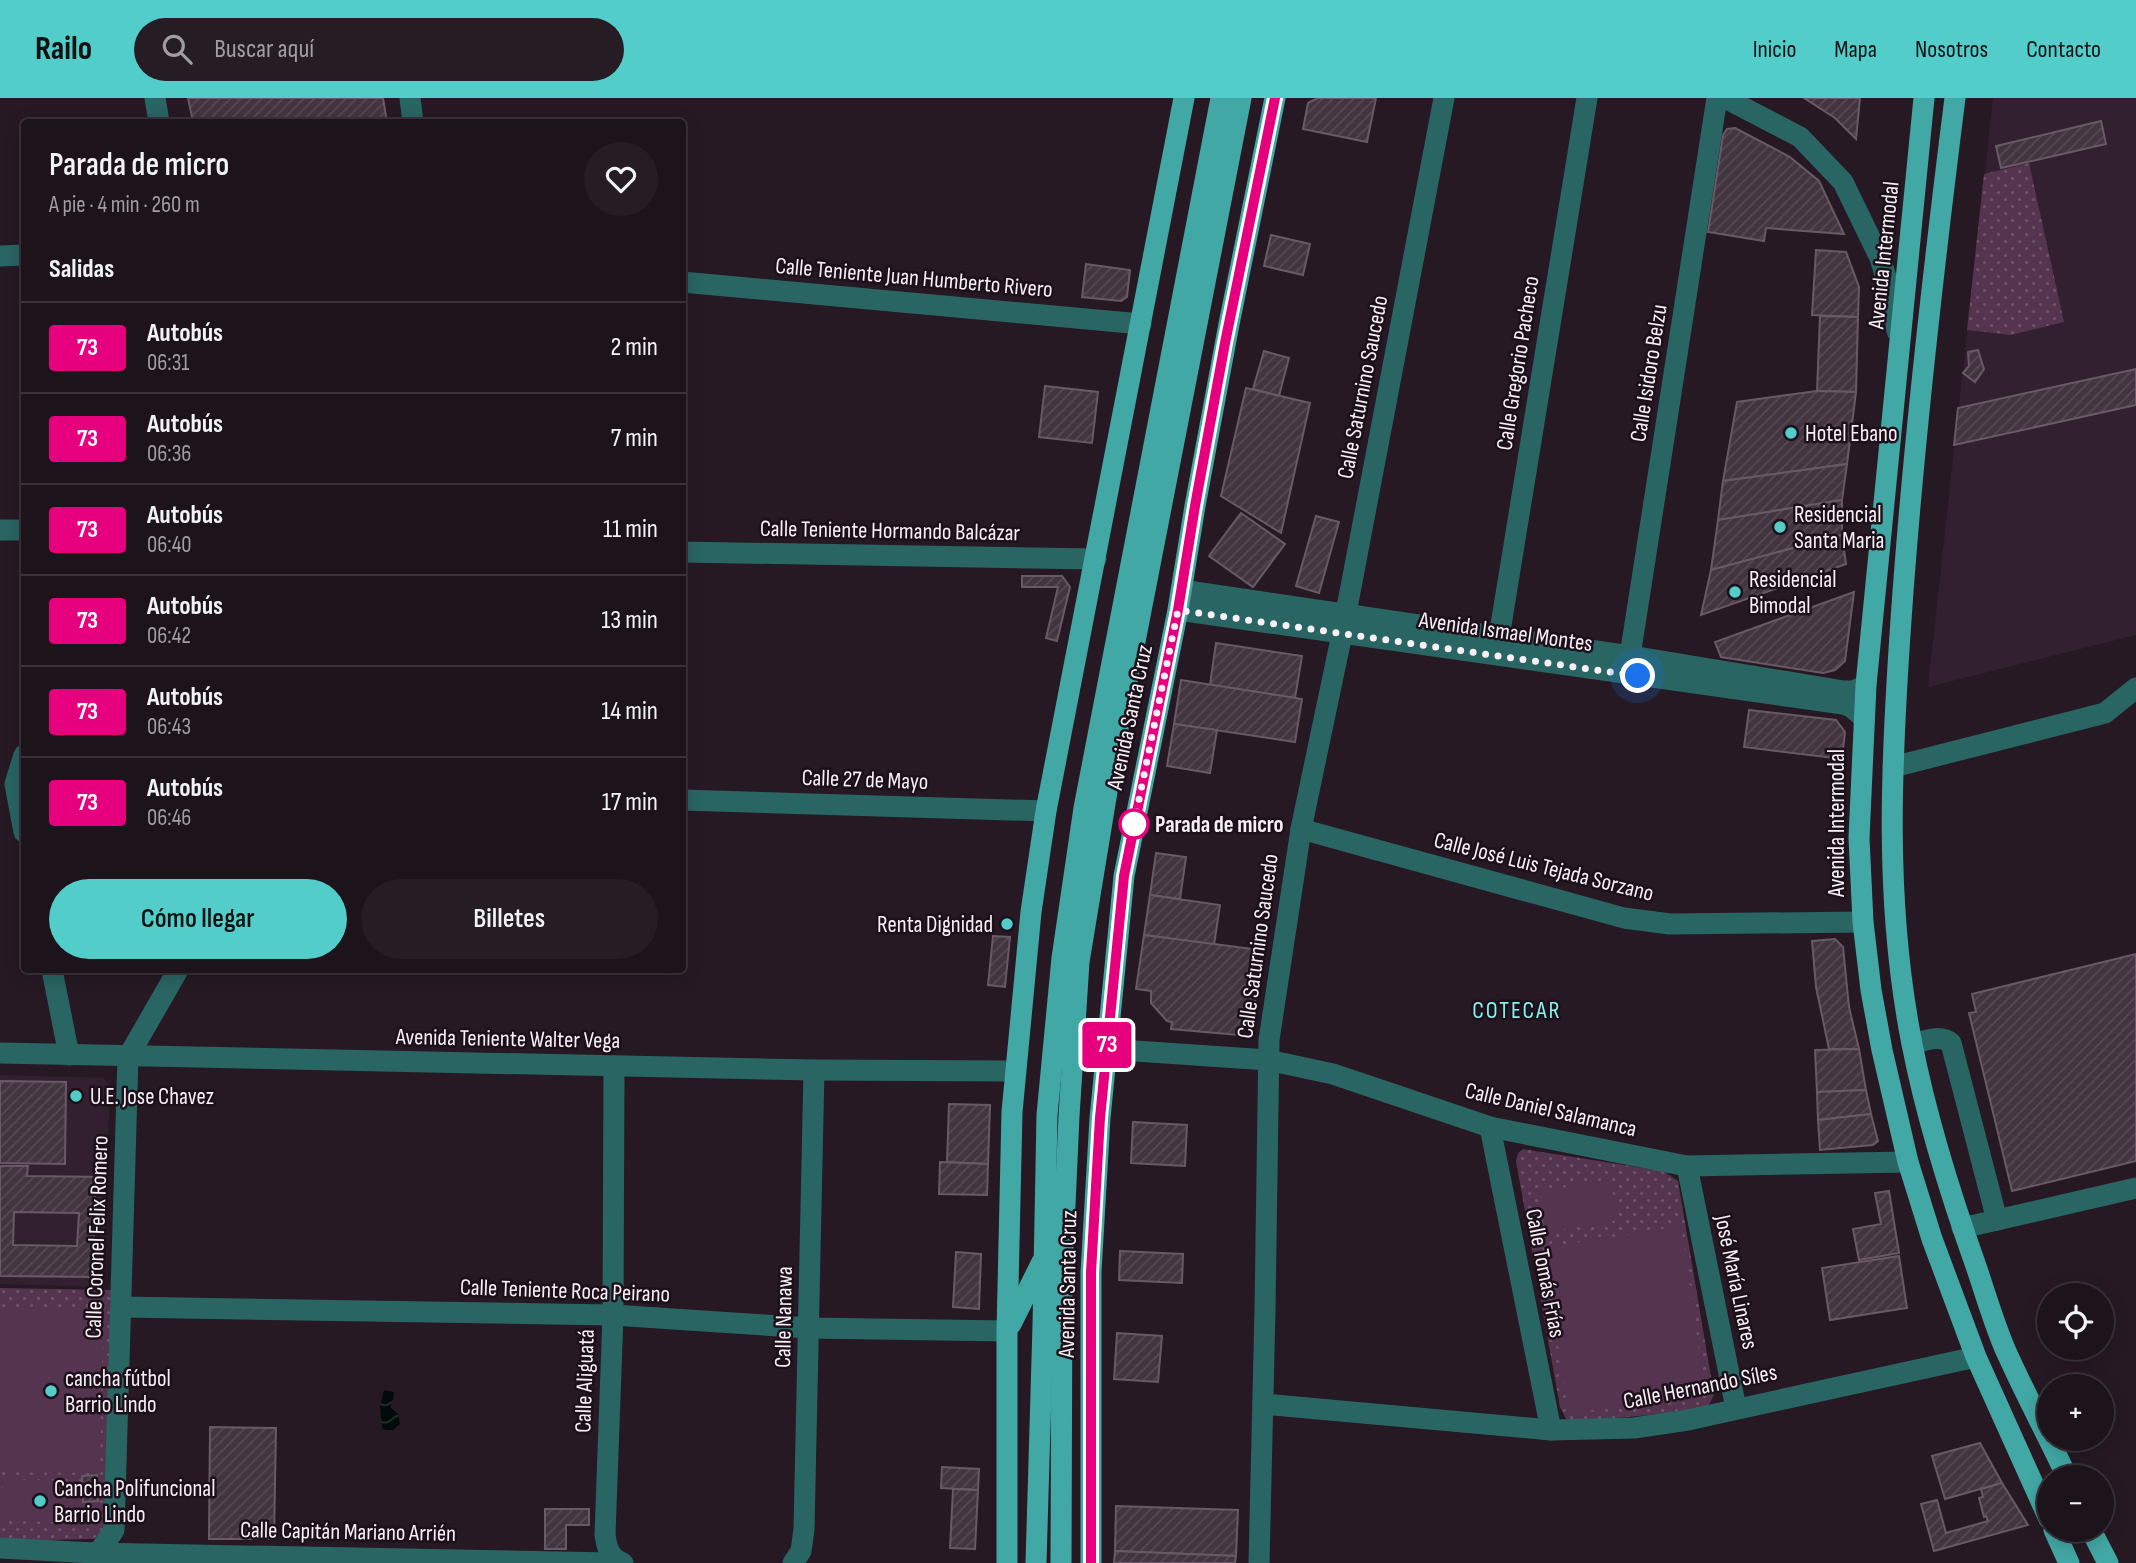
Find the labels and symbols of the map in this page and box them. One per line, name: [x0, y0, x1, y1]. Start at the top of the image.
street label: Avenida Intermodal: [1862, 180, 1906, 331]
street label: Calle Teniente Juan Humberto Rivero: [774, 252, 1054, 304]
street label: Calle Gregorio Pacheco: [1490, 274, 1546, 452]
street label: Calle Saturnino Saucedo: [1331, 293, 1394, 481]
street label: Calle Isidoro Belzu: [1624, 303, 1674, 444]
place label: Hotel Ebano: [1805, 420, 1897, 448]
marker: Hotel Ebano: [1783, 425, 1799, 441]
place label: Residencial Santa Maria: [1794, 501, 1884, 555]
street label: Calle Teniente Hormando Balcázar: [760, 515, 1021, 547]
marker: Residencial Santa Maria: [1772, 519, 1788, 535]
place label: Residencial Bimodal: [1749, 566, 1836, 620]
marker: Residencial Bimodal: [1727, 584, 1743, 600]
street label: Avenida Ismael Montes: [1416, 606, 1594, 658]
street label: Avenida Santa Cruz: [1101, 642, 1159, 793]
your location: [1620, 658, 1655, 693]
street label: Avenida Intermodal: [1823, 749, 1851, 898]
street label: Calle 27 de Mayo: [801, 764, 929, 796]
marker: Parada de micro: [1119, 809, 1149, 839]
place label: Parada de micro: [1155, 811, 1284, 839]
street label: Calle José Luis Tejada Sorzano: [1431, 826, 1657, 908]
street label: Calle Saturnino Saucedo: [1231, 852, 1285, 1040]
place label: Renta Dignidad: [877, 911, 993, 939]
marker: Renta Dignidad: [999, 916, 1015, 932]
district label: COTECAR: [1472, 996, 1562, 1025]
line badge: 73: [1076, 1022, 1138, 1068]
street label: Avenida Teniente Walter Vega: [395, 1023, 620, 1055]
street label: Calle Daniel Salamanca: [1462, 1077, 1639, 1143]
place label: U.E. Jose Chavez: [90, 1083, 214, 1111]
marker: U.E. Jose Chavez: [68, 1088, 84, 1104]
street label: Calle Coronel Felix Romero: [79, 1135, 115, 1339]
street label: Calle Tomás Frías: [1519, 1206, 1571, 1340]
street label: Avenida Santa Cruz: [1053, 1210, 1083, 1359]
street label: José María Linares: [1708, 1212, 1764, 1352]
street label: Calle Nanawa: [769, 1266, 799, 1368]
street label: Calle Teniente Roca Peirano: [459, 1273, 671, 1309]
street label: Calle Aliguatá: [569, 1329, 601, 1433]
street label: Calle Hernando Síles: [1621, 1358, 1779, 1416]
place label: cancha fútbol Barrio Lindo: [65, 1365, 171, 1419]
marker: cancha fútbol Barrio Lindo: [43, 1383, 59, 1399]
place label: Cancha Polifuncional Barrio Lindo: [54, 1475, 215, 1529]
marker: Cancha Polifuncional Barrio Lindo: [32, 1493, 48, 1509]
street label: Calle Capitán Mariano Arrién: [240, 1516, 456, 1548]

